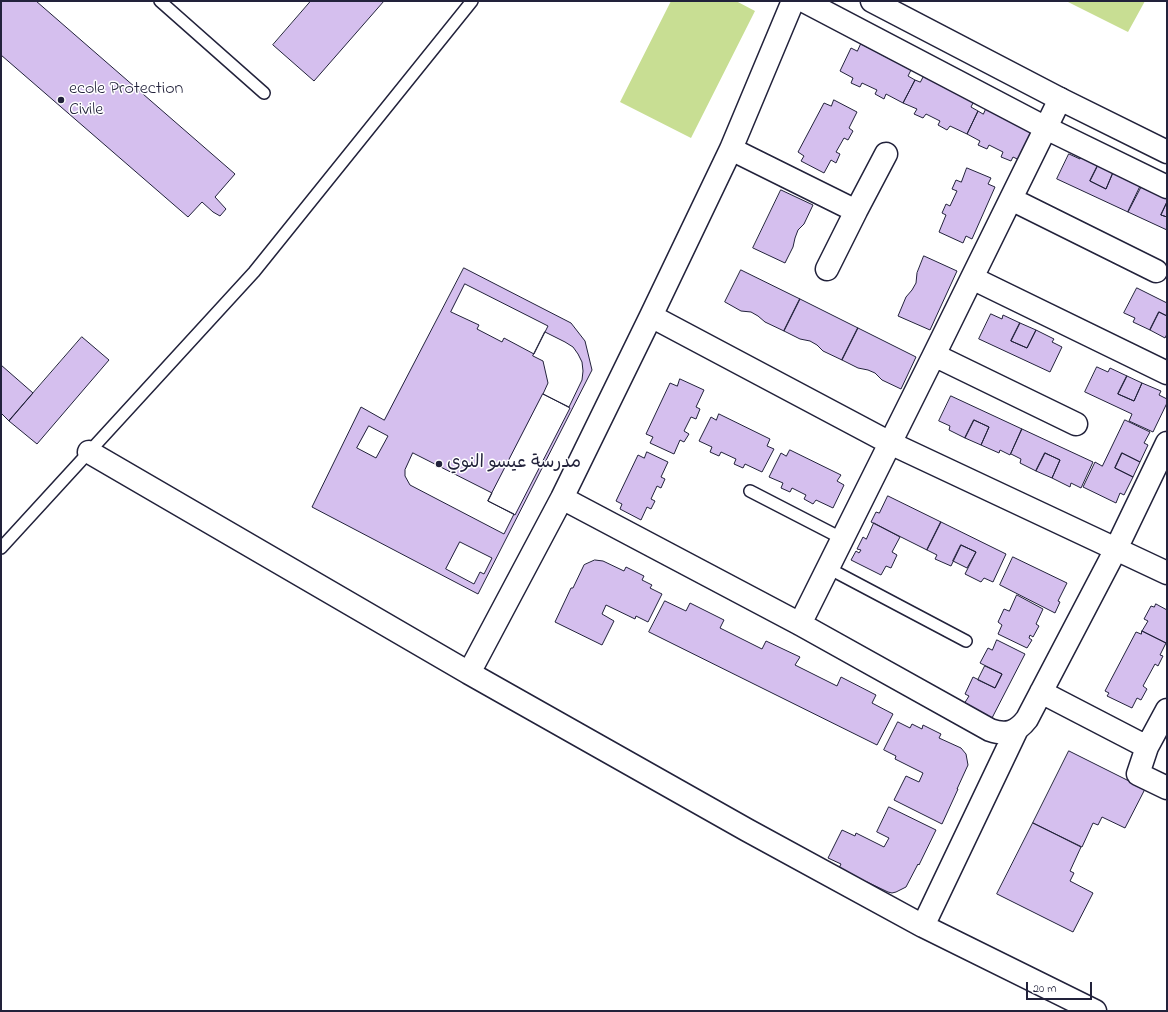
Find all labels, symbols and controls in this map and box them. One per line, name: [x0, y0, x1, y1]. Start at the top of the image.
place label: ecole Protection Civile: [69, 79, 183, 122]
marker: ecole Protection Civile: [56, 95, 66, 105]
place label: مدرسة عيسو النوي: [447, 453, 581, 475]
marker: مدرسة عيسو النوي: [434, 459, 444, 469]
scale bar: [1028, 974, 1094, 1000]
text: 20 m: [1033, 980, 1056, 998]

